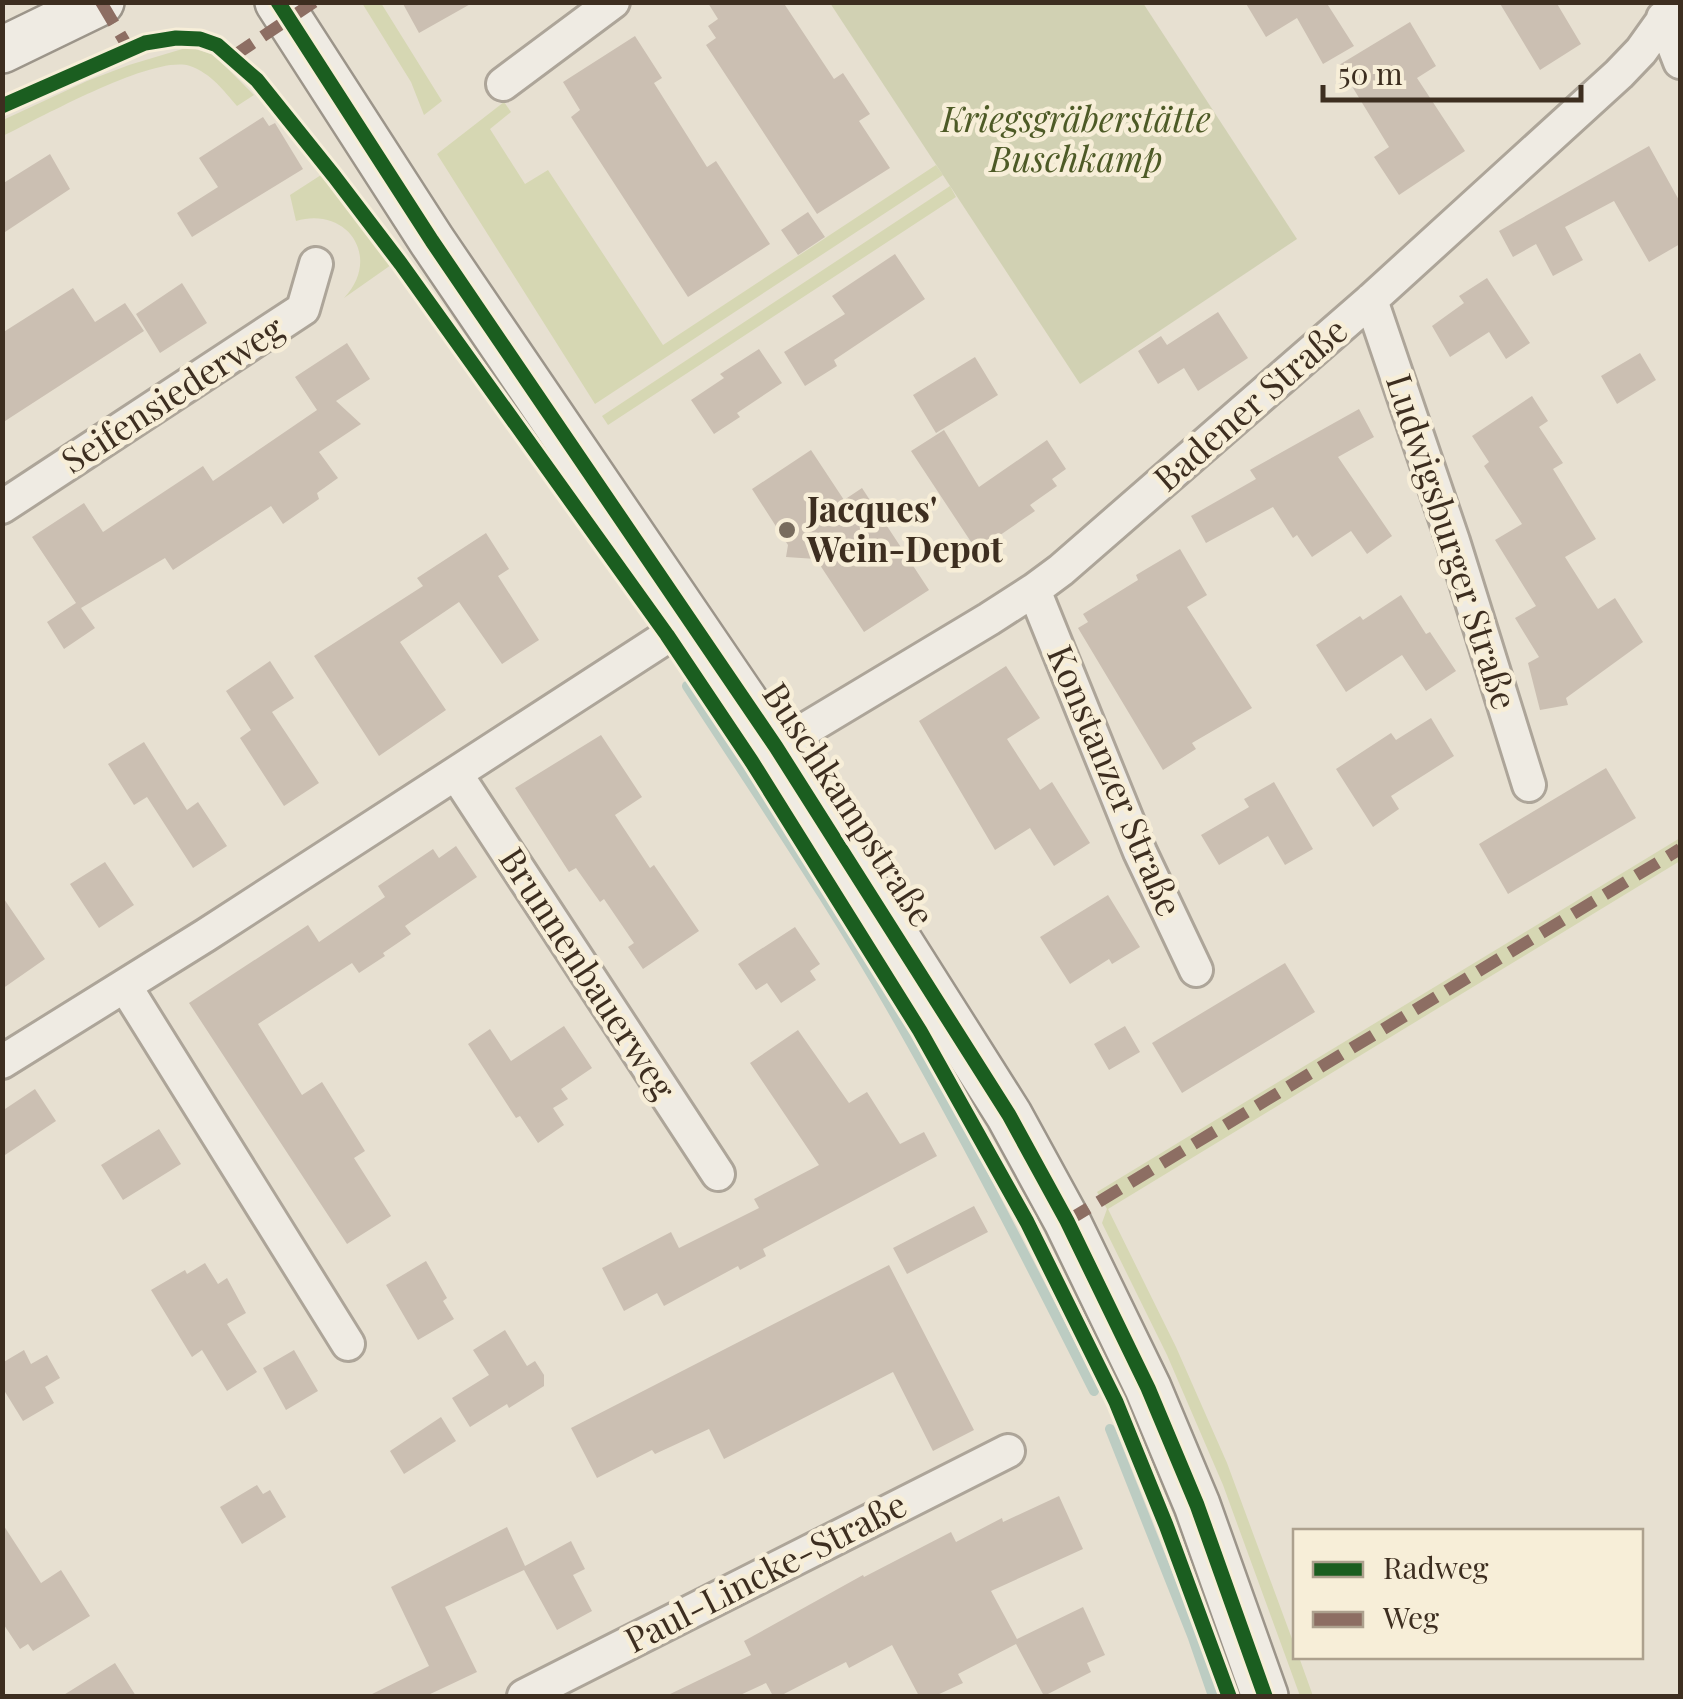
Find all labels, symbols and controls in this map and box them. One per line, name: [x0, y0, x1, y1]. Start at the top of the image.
scale bar: [1323, 40, 1580, 102]
text: 50 m: [1338, 53, 1403, 93]
park label: Kriegsgräberstätte Buschkamp: [939, 94, 1211, 181]
street label: Seifensiederweg: [51, 303, 292, 482]
street label: Badener Straße: [1143, 306, 1356, 500]
street label: Ludwigsburger Straße: [1377, 368, 1530, 715]
place label: Jacques' Wein-Depot: [806, 484, 1004, 571]
marker: Jacques' Wein-Depot: [776, 519, 798, 541]
street label: Konstanzer Straße: [1038, 637, 1195, 923]
street label: Buschkampstraße: [754, 672, 947, 935]
street label: Brunnenbauerweg: [490, 838, 688, 1108]
street label: Paul-Lincke-Straße: [616, 1479, 914, 1662]
legend: [1293, 1529, 1643, 1659]
text: Radweg: [1383, 1547, 1489, 1587]
text: Weg: [1382, 1597, 1439, 1637]

